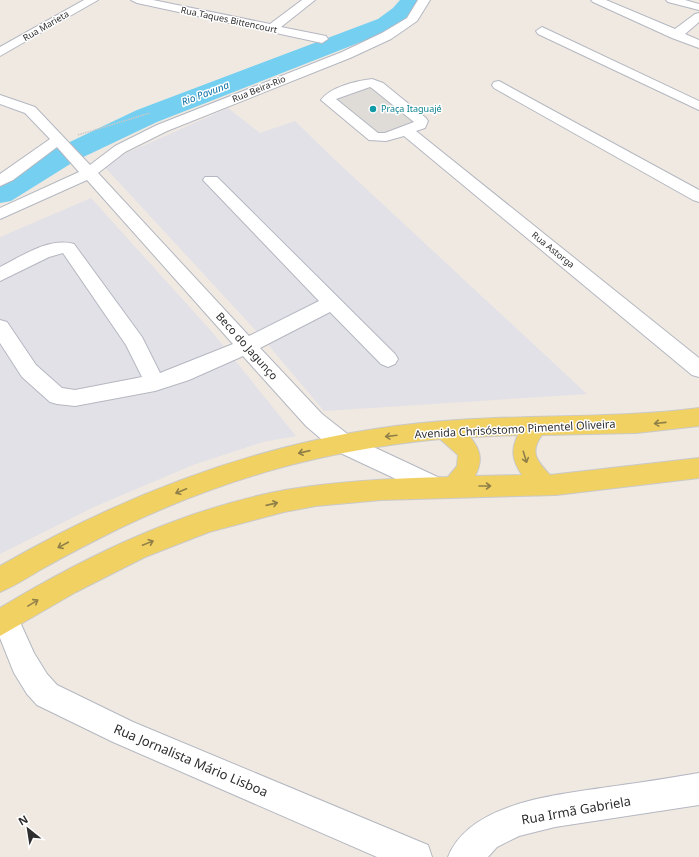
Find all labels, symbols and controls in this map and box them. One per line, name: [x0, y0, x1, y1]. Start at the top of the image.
street label: Rua Taques Bittencourt: [180, 3, 279, 36]
street label: Rua Marieta: [20, 7, 71, 44]
street label: Rua Beira-Rio: [230, 72, 288, 105]
water label: Rio Pavuna: [179, 77, 231, 108]
place label: Praça Itaguajé: [381, 102, 442, 115]
marker: Praça Itaguajé: [368, 104, 378, 114]
street label: Rua Astorga: [529, 228, 577, 271]
street label: Beco do Jagunço: [213, 309, 282, 383]
street label: Avenida Chrisóstomo Pimentel Oliveira: [414, 416, 616, 441]
one-way arrow: [654, 419, 667, 426]
one-way arrow: [385, 432, 398, 440]
one-way arrow: [298, 449, 311, 456]
one-way arrow: [522, 450, 529, 463]
one-way arrow: [478, 482, 491, 490]
one-way arrow: [175, 488, 187, 495]
one-way arrow: [265, 499, 278, 507]
one-way arrow: [142, 539, 154, 546]
one-way arrow: [57, 542, 69, 550]
one-way arrow: [27, 599, 38, 607]
street label: Rua Jornalista Mário Lisboa: [111, 719, 271, 801]
street label: Rua Irmã Gabriela: [520, 792, 632, 828]
north arrow: [8, 809, 48, 849]
text: N: [15, 811, 30, 829]

